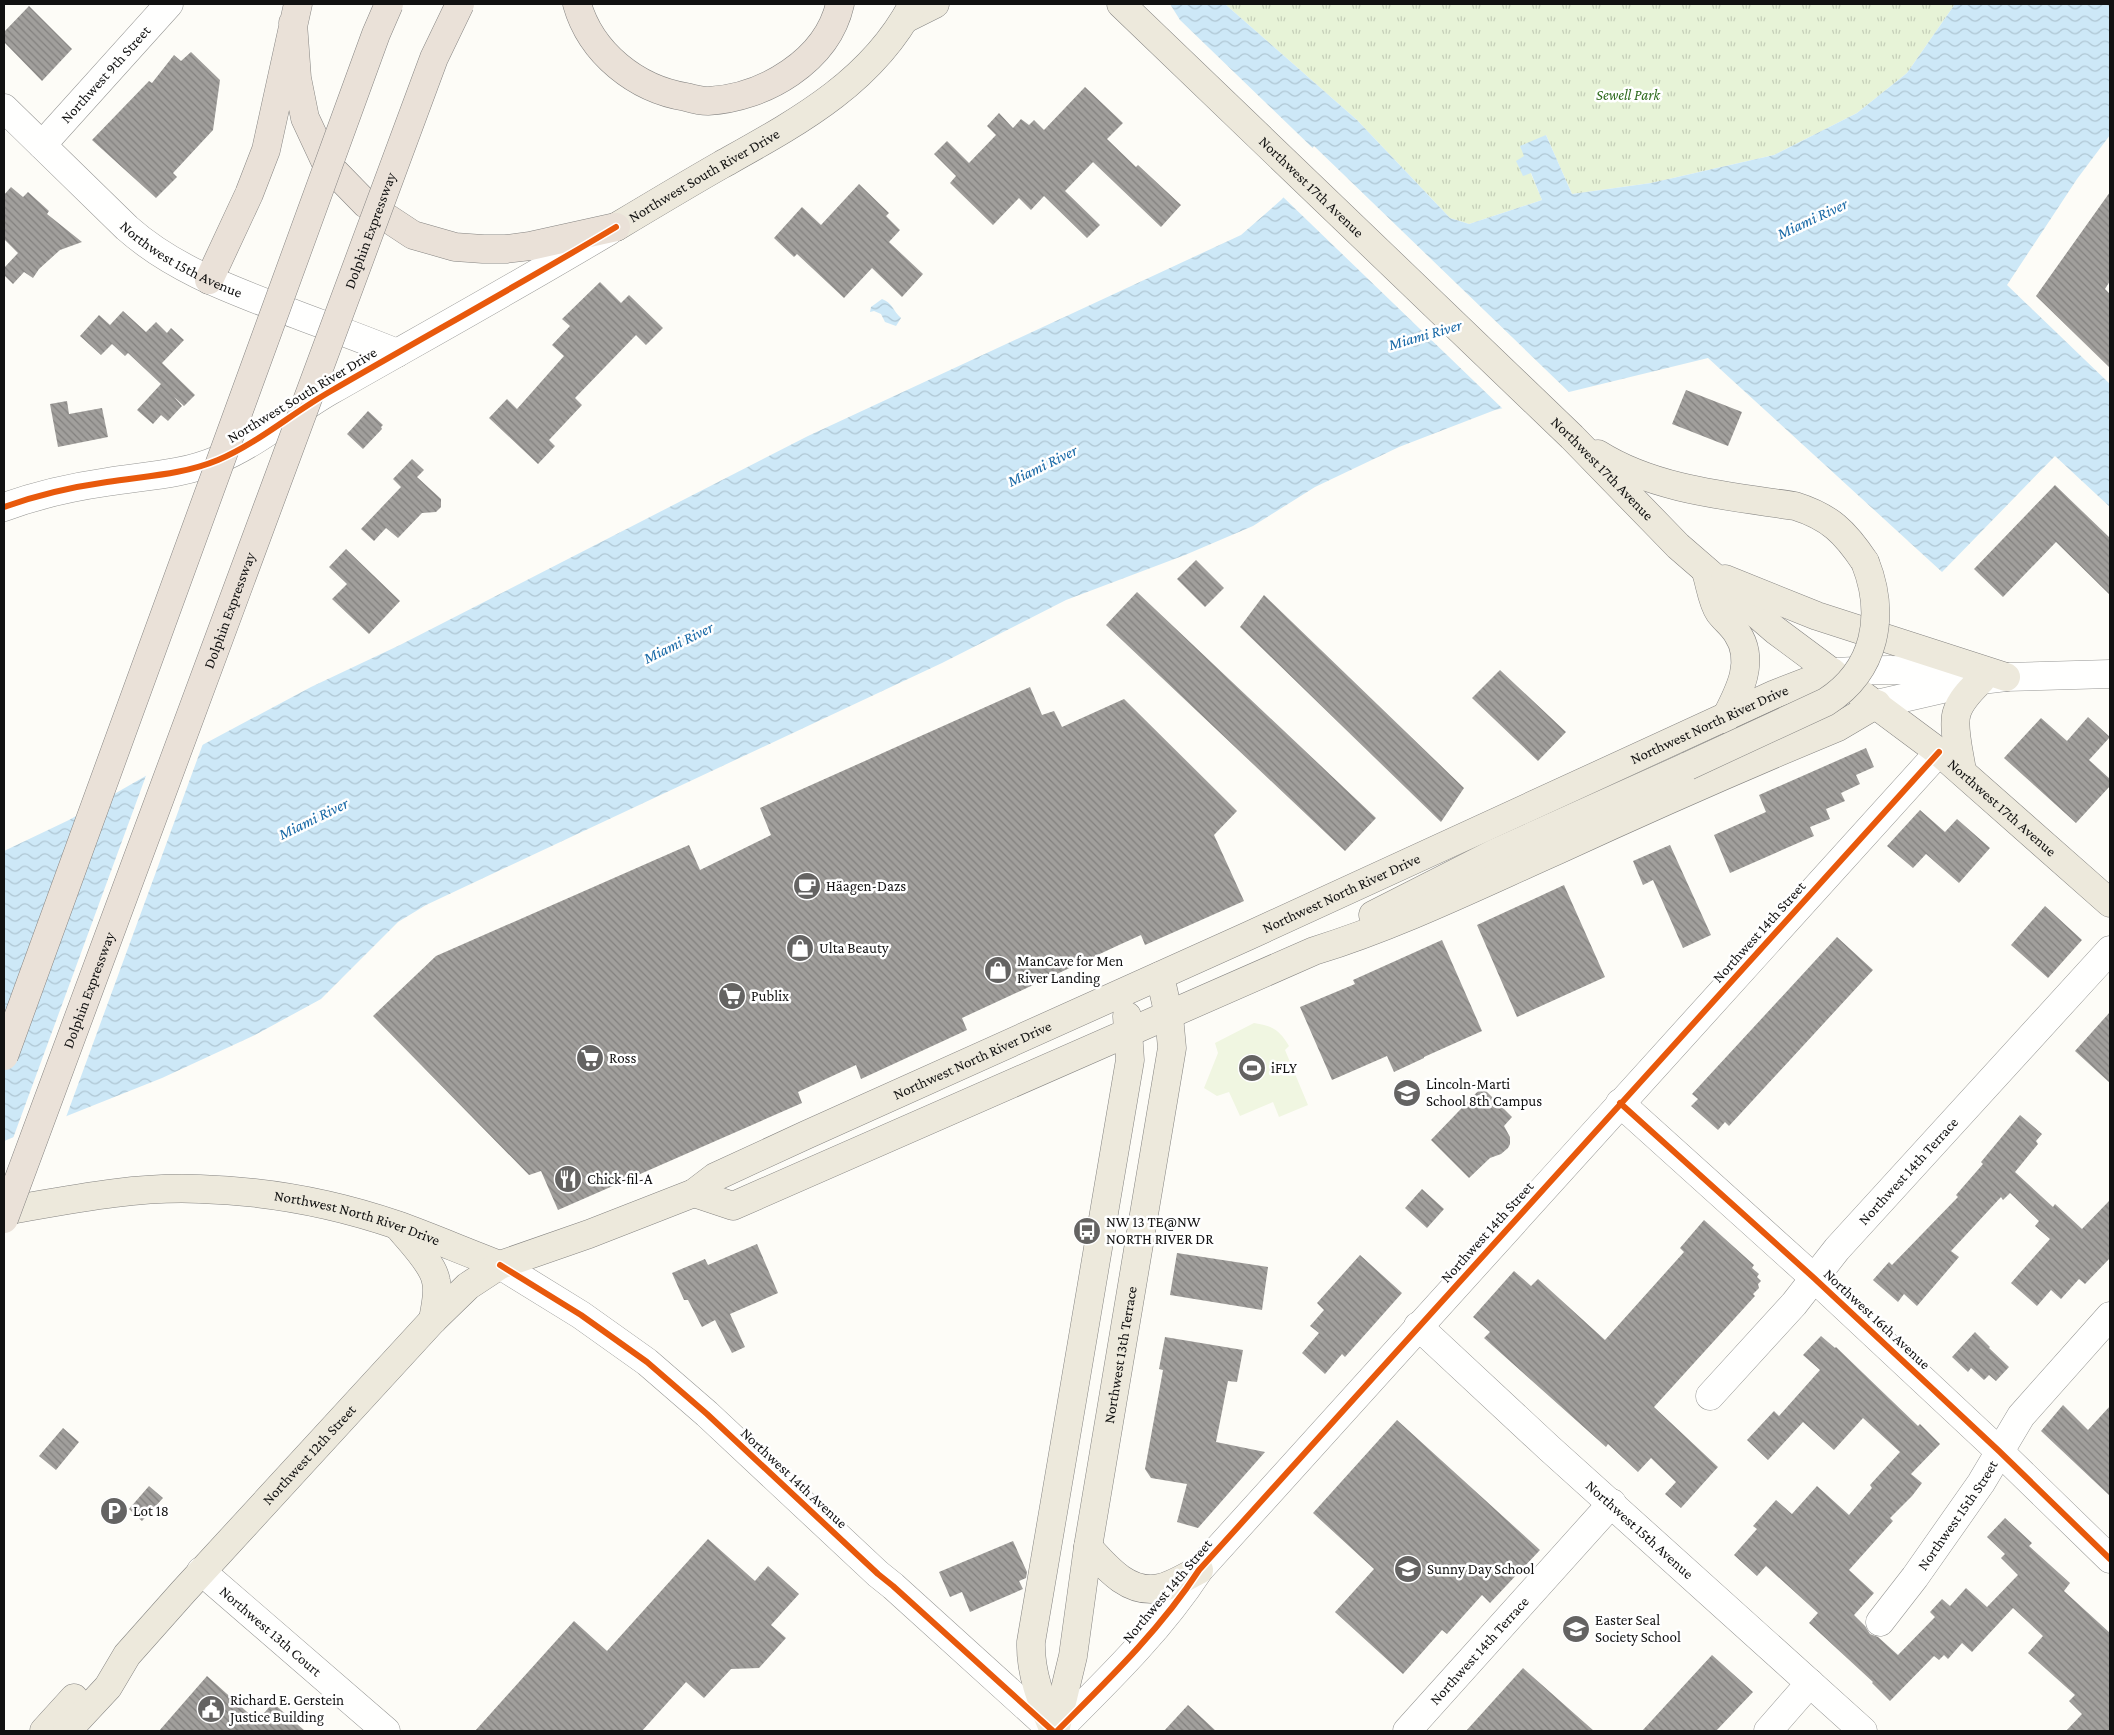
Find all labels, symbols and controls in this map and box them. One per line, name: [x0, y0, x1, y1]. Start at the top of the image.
street label: Northwest 9th Street: [58, 22, 154, 126]
park label: Sewell Park: [1596, 87, 1661, 103]
street label: Northwest South River Drive: [626, 125, 783, 225]
street label: Northwest 17th Avenue: [1256, 133, 1367, 241]
street label: Dolphin Expressway: [341, 170, 400, 291]
water label: Miami River: [1773, 195, 1850, 243]
street label: Northwest 15th Avenue: [117, 218, 245, 301]
water label: Miami River: [1386, 316, 1464, 353]
street label: Northwest South River Drive: [224, 344, 380, 446]
street label: Northwest 17th Avenue: [1548, 414, 1657, 524]
water label: Miami River: [1004, 441, 1080, 490]
street label: Dolphin Expressway: [201, 550, 259, 671]
water label: Miami River: [640, 618, 716, 667]
street label: Northwest North River Drive: [1628, 682, 1791, 767]
street label: Northwest 17th Avenue: [1945, 756, 2060, 860]
water label: Miami River: [275, 794, 351, 843]
street label: Northwest North River Drive: [1260, 850, 1423, 936]
cafe icon: Häagen-Dazs: [792, 871, 822, 901]
street label: Northwest 14th Street: [1709, 877, 1809, 986]
place label: Häagen-Dazs: [826, 878, 906, 895]
street label: Dolphin Expressway: [60, 930, 119, 1051]
shop icon: Ulta Beauty: [785, 933, 815, 963]
place label: Ulta Beauty: [819, 940, 889, 957]
place label: ManCave for Men River Landing: [1017, 953, 1123, 987]
shop icon: ManCave for Men River Landing: [983, 955, 1013, 985]
supermarket icon: Publix: [717, 981, 747, 1011]
place label: Publix: [751, 988, 789, 1004]
street label: Northwest North River Drive: [891, 1017, 1054, 1103]
supermarket icon: Ross: [575, 1043, 605, 1073]
place label: Ross: [609, 1050, 636, 1066]
sports icon: iFLY: [1237, 1053, 1267, 1083]
place label: iFLY: [1271, 1060, 1297, 1076]
place label: Lincoln-Marti School 8th Campus: [1426, 1076, 1542, 1110]
school or university icon: Lincoln-Marti School 8th Campus: [1392, 1078, 1422, 1108]
street label: Northwest 14th Terrace: [1855, 1114, 1961, 1228]
restaurant icon: Chick-fil-A: [553, 1164, 583, 1194]
place label: Chick-fil-A: [587, 1171, 653, 1187]
street label: Northwest 14th Street: [1437, 1177, 1537, 1286]
street label: Northwest North River Drive: [273, 1187, 443, 1249]
place label: NW 13 TE@NW NORTH RIVER DR: [1106, 1214, 1214, 1247]
bus stop icon: NW 13 TE@NW NORTH RIVER DR: [1072, 1216, 1102, 1246]
street label: Northwest 16th Avenue: [1821, 1266, 1934, 1373]
street label: Northwest 13th Terrace: [1101, 1285, 1140, 1425]
street label: Northwest 12th Street: [259, 1401, 360, 1508]
street label: Northwest 14th Avenue: [738, 1425, 851, 1532]
street label: Northwest 15th Street: [1914, 1457, 2001, 1573]
street label: Northwest 15th Avenue: [1583, 1477, 1697, 1582]
parking icon: Lot 18: [99, 1496, 129, 1526]
place label: Lot 18: [133, 1503, 169, 1519]
street label: Northwest 14th Street: [1119, 1535, 1216, 1646]
school or university icon: Sunny Day School: [1393, 1554, 1423, 1584]
place label: Sunny Day School: [1427, 1561, 1534, 1578]
street label: Northwest 13th Court: [216, 1583, 325, 1680]
street label: Northwest 14th Terrace: [1427, 1593, 1532, 1708]
place label: Easter Seal Society School: [1595, 1612, 1681, 1646]
school or university icon: Easter Seal Society School: [1561, 1614, 1591, 1644]
place label: Richard E. Gerstein Justice Building: [228, 1692, 344, 1726]
public building icon: Richard E. Gerstein Justice Building: [196, 1694, 226, 1724]

